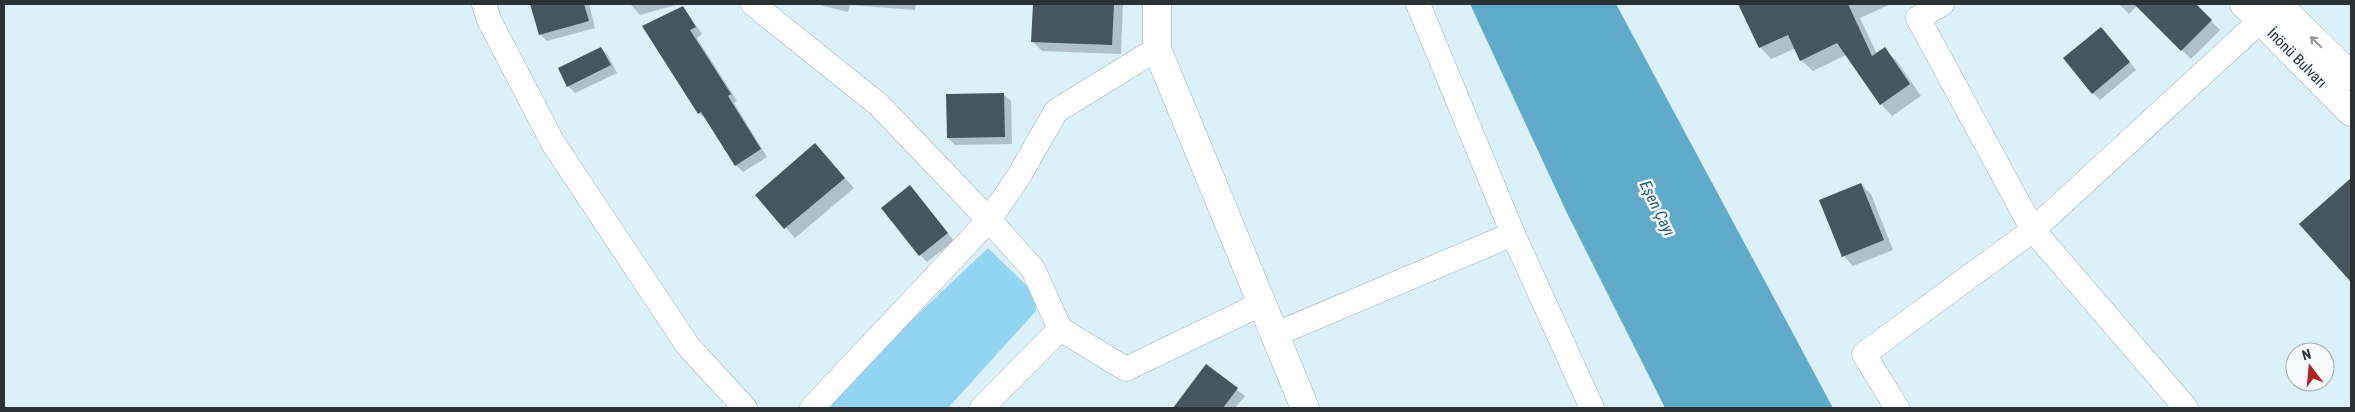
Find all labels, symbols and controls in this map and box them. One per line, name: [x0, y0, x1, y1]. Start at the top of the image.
street label: İnönü Bulvarı: [2263, 24, 2331, 92]
one-way arrow: [2310, 36, 2323, 48]
water label: Eşen Çayı: [1636, 177, 1679, 239]
north arrow: [2285, 342, 2335, 392]
text: N: [2300, 346, 2313, 363]

